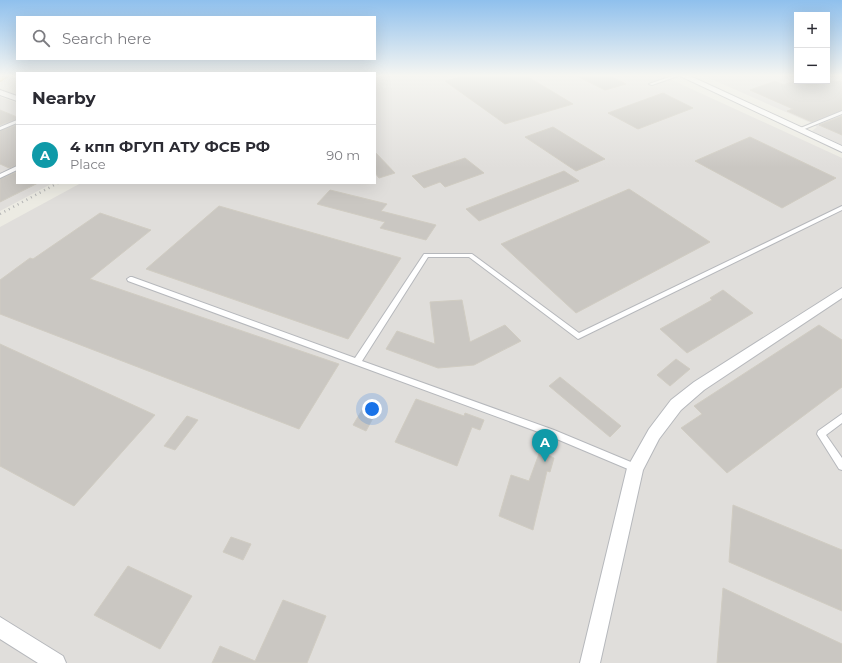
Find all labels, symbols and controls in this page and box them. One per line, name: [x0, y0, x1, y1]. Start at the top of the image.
map controls: [794, 12, 830, 84]
button: +: [794, 12, 830, 48]
search box: [16, 16, 376, 60]
icon: search: [30, 27, 52, 49]
text: Search here: [62, 29, 151, 48]
button: −: [794, 48, 830, 84]
text: Nearby: [32, 88, 96, 108]
text: 4 кпп ФГУП АТУ ФСБ РФ: [70, 137, 270, 156]
text: A: [40, 147, 50, 163]
text: 90 m: [326, 147, 360, 163]
text: Place: [70, 156, 106, 172]
your location: [362, 399, 382, 419]
pin: A: [532, 429, 558, 462]

